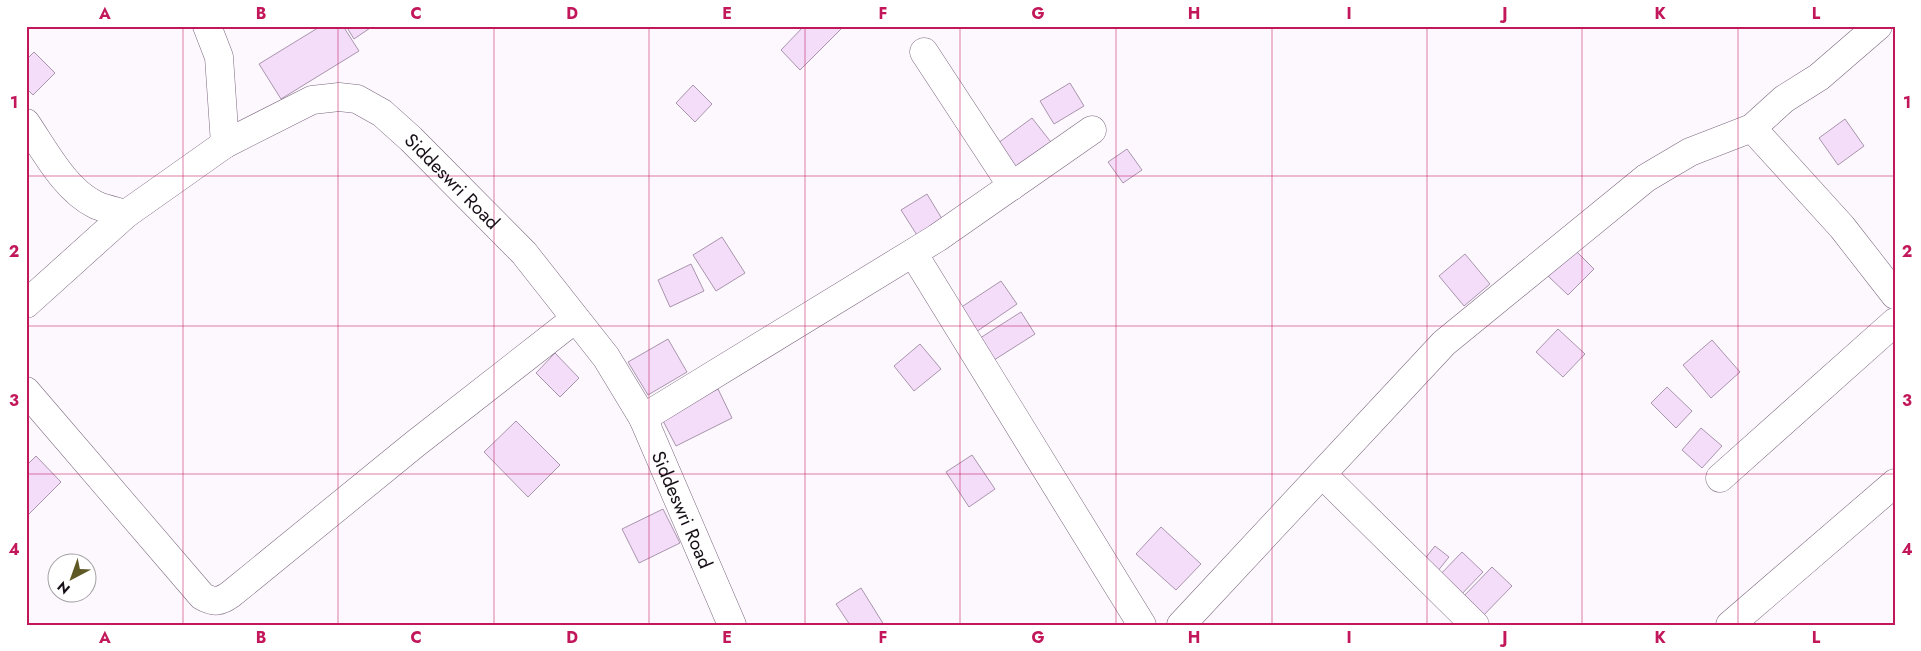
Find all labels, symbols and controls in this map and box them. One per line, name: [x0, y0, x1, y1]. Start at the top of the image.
text: A: [98, 2, 111, 25]
text: B: [256, 2, 266, 25]
text: C: [410, 2, 422, 25]
text: D: [566, 2, 578, 25]
text: E: [722, 2, 732, 25]
text: F: [879, 2, 887, 25]
text: G: [1031, 2, 1045, 25]
text: H: [1188, 2, 1200, 25]
text: I: [1346, 2, 1352, 25]
text: J: [1499, 2, 1508, 25]
text: K: [1654, 2, 1666, 25]
text: L: [1812, 2, 1821, 25]
text: 1: [10, 91, 18, 114]
text: 1: [1903, 91, 1911, 114]
street label: Siddeswri Road: [399, 127, 506, 235]
text: 2: [9, 240, 19, 263]
text: 2: [1902, 240, 1912, 263]
text: 3: [9, 389, 19, 412]
text: 3: [1902, 389, 1912, 412]
street label: Siddeswri Road: [645, 447, 720, 573]
text: 4: [8, 538, 20, 561]
text: 4: [1901, 538, 1913, 561]
north arrow: [48, 554, 98, 604]
text: N: [53, 577, 74, 599]
text: A: [98, 626, 111, 649]
text: B: [256, 626, 266, 649]
text: C: [410, 626, 422, 649]
text: D: [566, 626, 578, 649]
text: E: [722, 626, 732, 649]
text: F: [879, 626, 887, 649]
text: G: [1031, 626, 1045, 649]
text: H: [1188, 626, 1200, 649]
text: I: [1346, 626, 1352, 649]
text: J: [1499, 626, 1508, 649]
text: K: [1654, 626, 1666, 649]
text: L: [1812, 626, 1821, 649]

